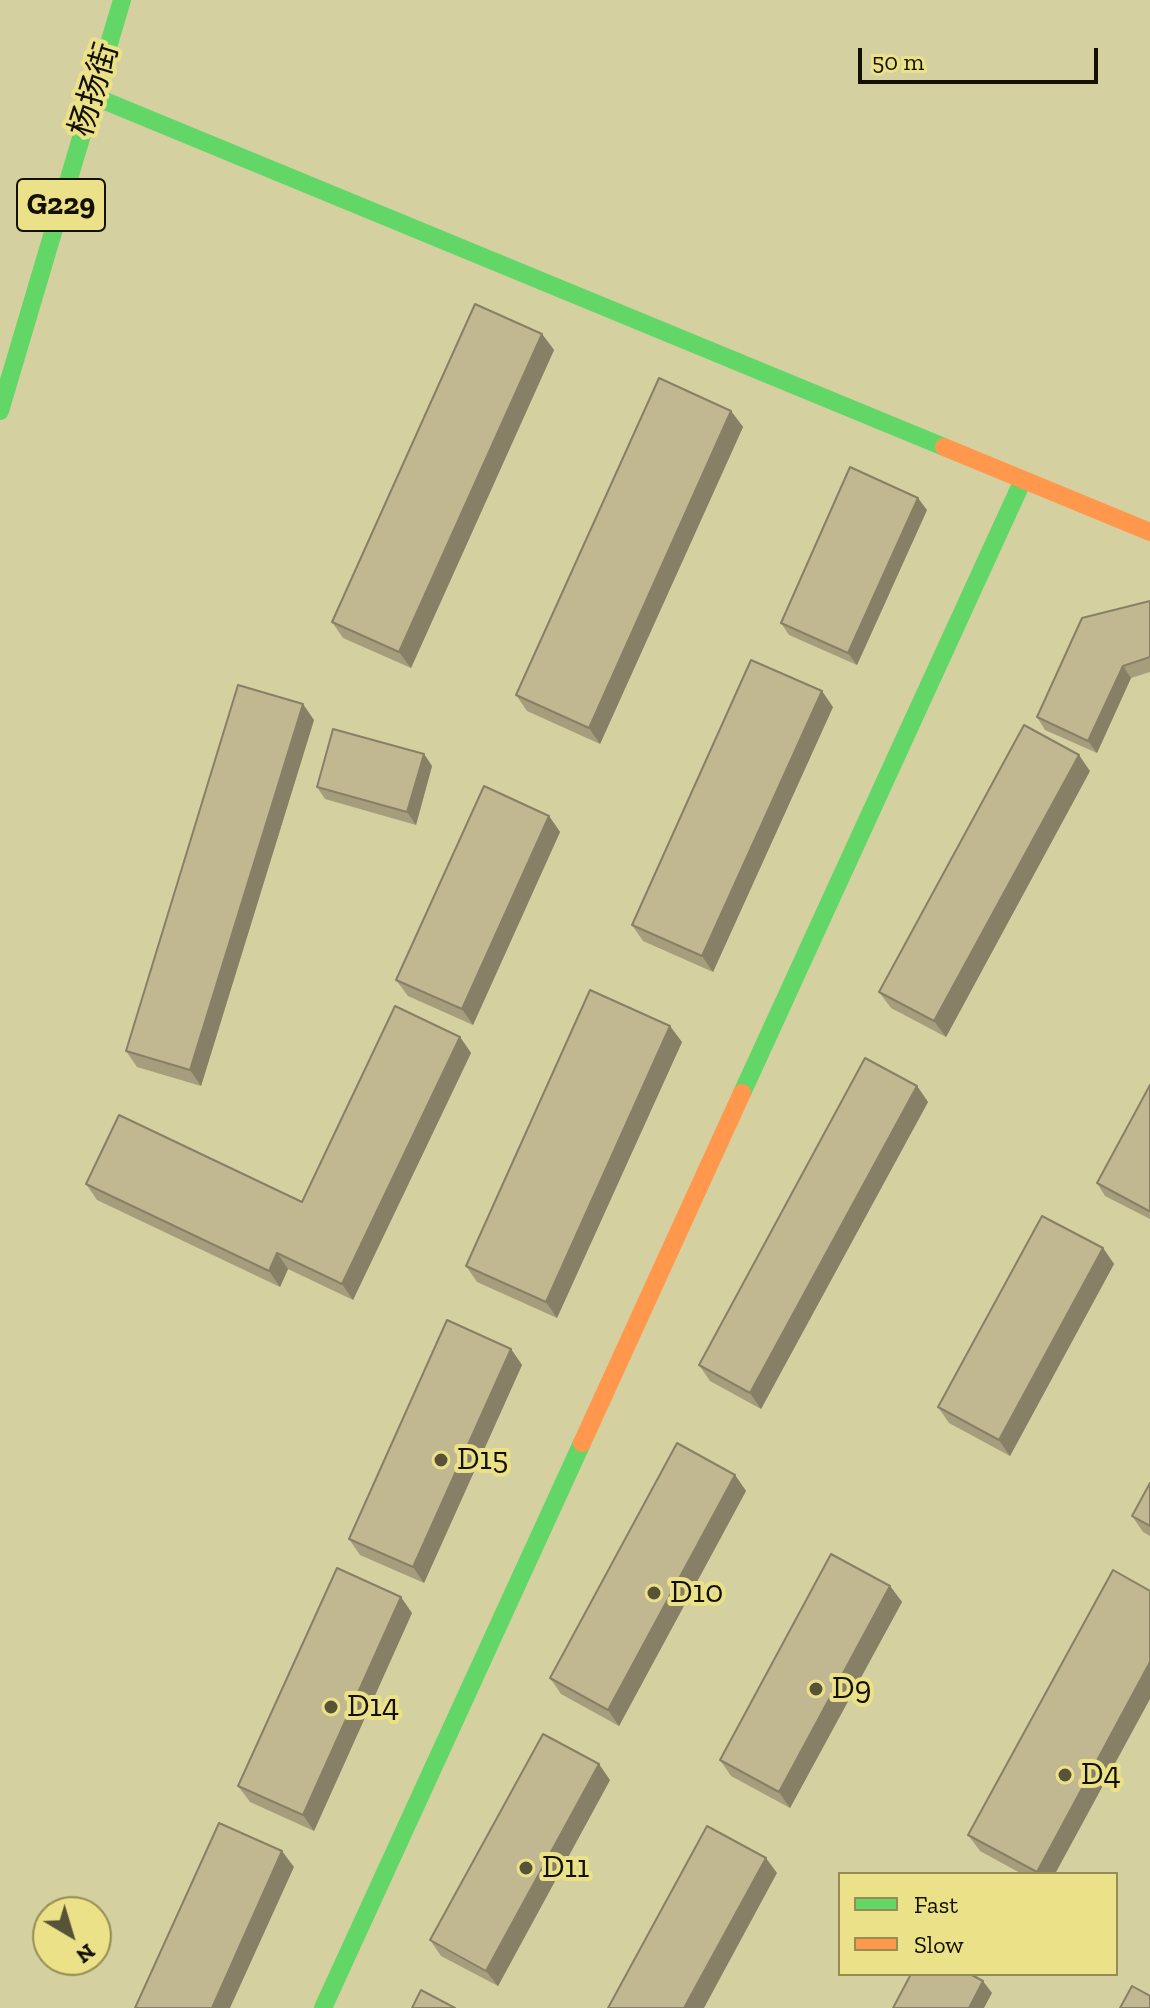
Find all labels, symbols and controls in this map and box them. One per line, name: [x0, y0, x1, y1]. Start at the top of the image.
scale bar: [862, 32, 1102, 82]
street label: 杨扬街: [63, 38, 127, 142]
text: 50 m: [872, 47, 924, 76]
road number: G229: [17, 179, 105, 231]
place label: D15: [457, 1441, 508, 1479]
marker: D15: [432, 1451, 450, 1469]
place label: D10: [670, 1574, 723, 1612]
marker: D10: [645, 1584, 663, 1602]
place label: D9: [832, 1670, 872, 1708]
marker: D9: [807, 1680, 825, 1698]
place label: D14: [347, 1688, 399, 1726]
marker: D14: [322, 1698, 340, 1716]
place label: D4: [1081, 1756, 1121, 1794]
marker: D4: [1056, 1766, 1074, 1784]
place label: D11: [542, 1849, 589, 1887]
marker: D11: [517, 1859, 535, 1877]
legend: [838, 1872, 1118, 1976]
text: Fast: [914, 1890, 958, 1919]
north arrow: [32, 1896, 112, 1976]
text: Slow: [914, 1930, 964, 1959]
text: N: [71, 1938, 101, 1970]

